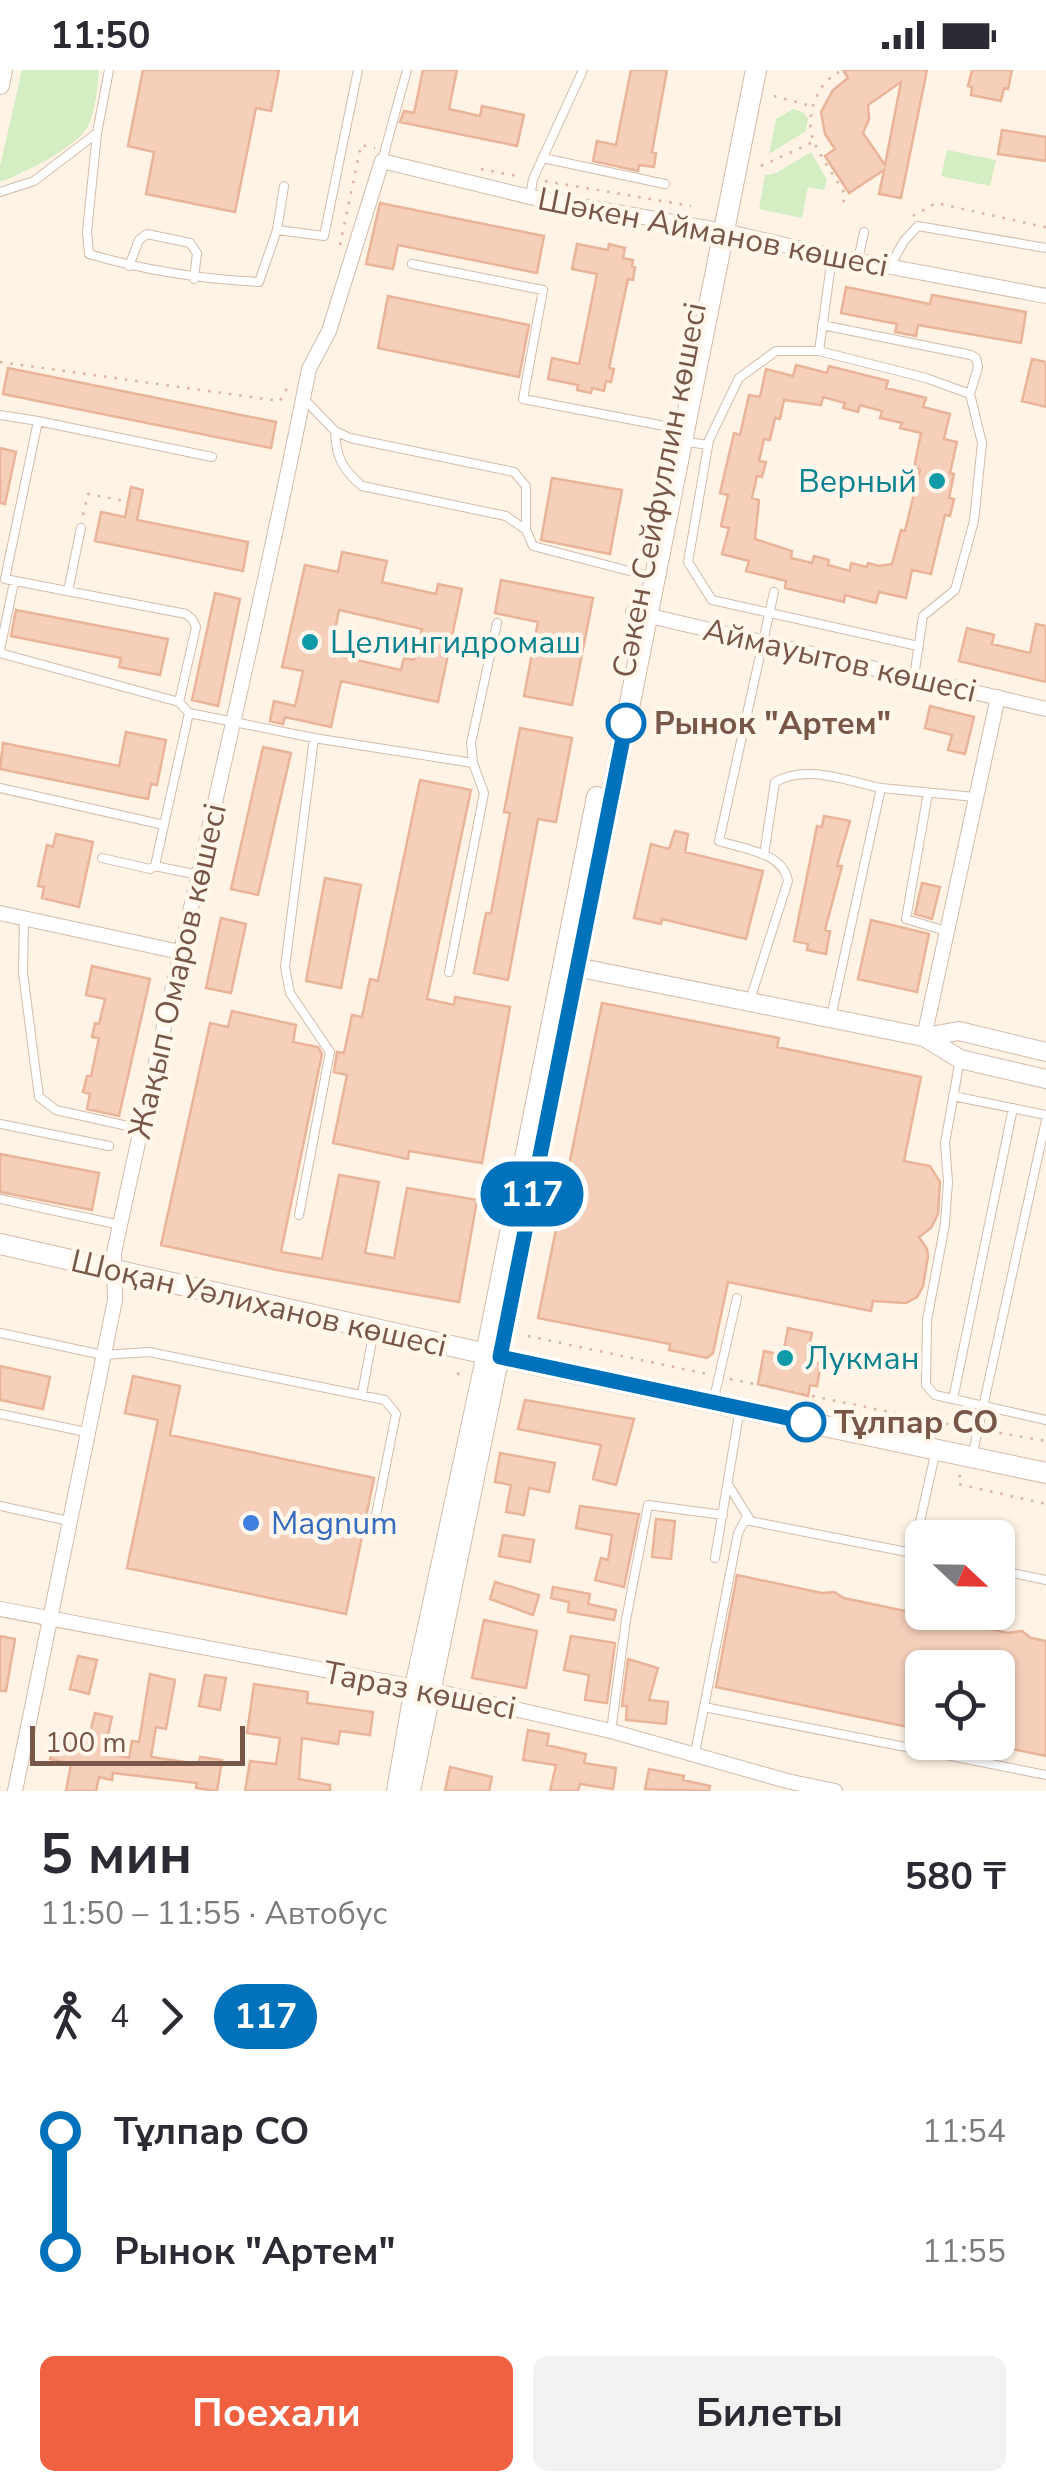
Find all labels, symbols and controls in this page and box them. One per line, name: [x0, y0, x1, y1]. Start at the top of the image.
text: 11:50: [50, 10, 151, 61]
street label: Шәкен Айманов көшесі: [534, 177, 892, 288]
street label: Сәкен Сейфуллин көшесі: [602, 299, 717, 681]
place label: Верный: [798, 460, 917, 503]
marker: Верный: [926, 470, 948, 492]
street label: Аймауытов көшесі: [699, 608, 981, 713]
place label: Целингидромаш: [330, 621, 581, 664]
marker: Целингидромаш: [299, 631, 321, 653]
place label: Рынок "Артем": [654, 702, 891, 745]
marker: Рынок "Артем": [607, 704, 645, 742]
street label: Жақып Омаров көшесі: [118, 799, 237, 1143]
line badge: 117: [474, 1162, 590, 1226]
text: 117: [500, 1171, 564, 1218]
street label: Шоқан Уәлиханов көшесі: [67, 1239, 451, 1368]
place label: Лукман: [805, 1337, 919, 1380]
marker: Лукман: [774, 1347, 796, 1369]
place label: Тұлпар СО: [834, 1401, 998, 1444]
marker: Тұлпар СО: [787, 1403, 825, 1441]
place label: Magnum: [271, 1502, 398, 1545]
marker: Magnum: [240, 1512, 262, 1534]
north arrow: [905, 1520, 1015, 1630]
map controls: [905, 1520, 1015, 1760]
button: locate: [905, 1650, 1015, 1760]
street label: Тараз көшесі: [320, 1651, 520, 1730]
scale bar: [30, 1721, 245, 1766]
text: 100 m: [45, 1724, 127, 1762]
text: 5 мин: [40, 1817, 192, 1892]
text: 580 ₸: [905, 1851, 1006, 1902]
text: 11:50 – 11:55 · Автобус: [40, 1892, 387, 1935]
icon: walk: [40, 1989, 95, 2044]
icon: forward: [144, 1989, 199, 2044]
text: 117: [234, 1993, 297, 2040]
text: 4: [110, 1995, 129, 2038]
text: Тұлпар СО: [114, 2106, 309, 2157]
text: 11:54: [922, 2110, 1006, 2153]
text: Рынок "Артем": [114, 2226, 395, 2277]
text: 11:55: [922, 2230, 1006, 2273]
button: Поехали: [40, 2356, 513, 2471]
button: Билеты: [533, 2356, 1006, 2471]

